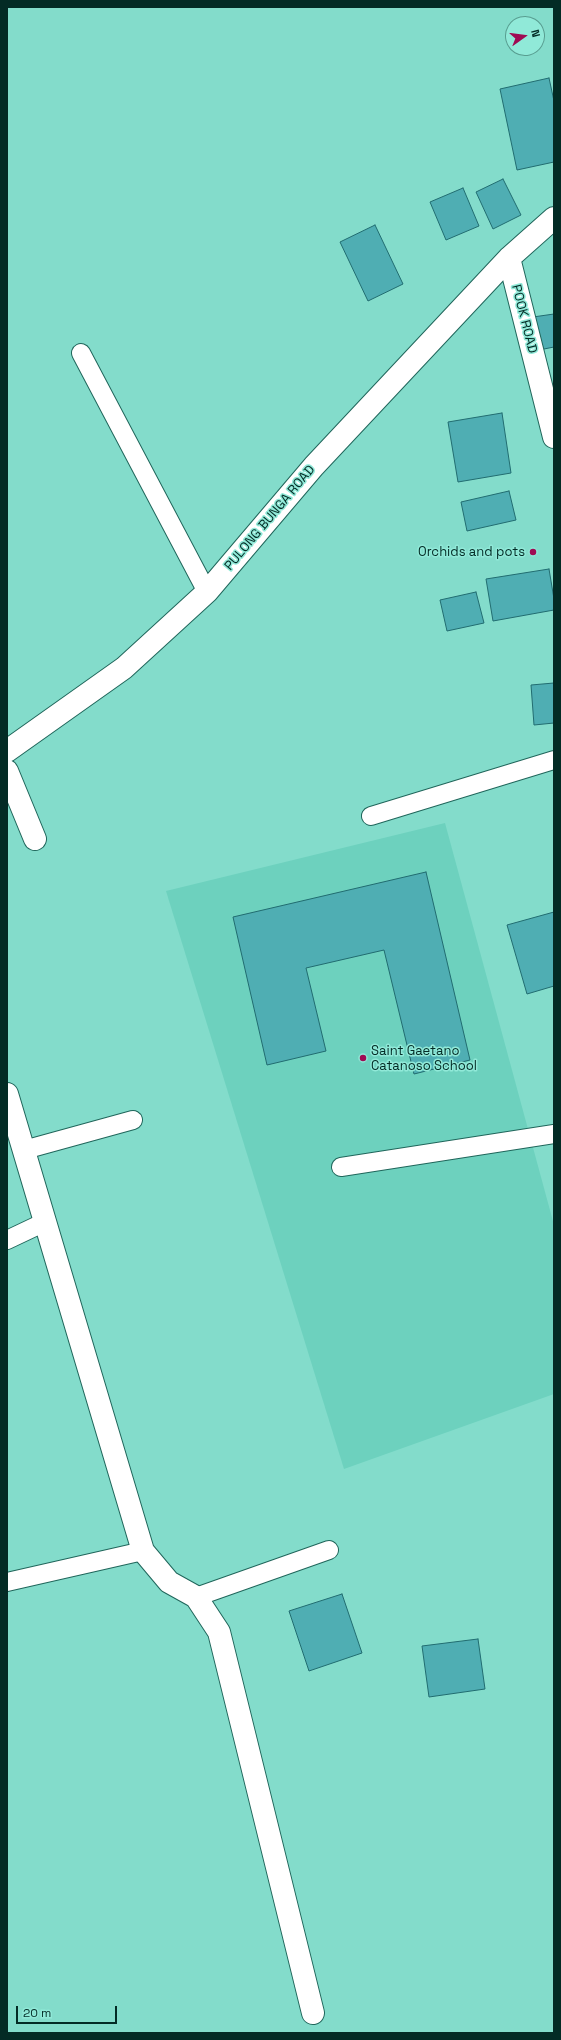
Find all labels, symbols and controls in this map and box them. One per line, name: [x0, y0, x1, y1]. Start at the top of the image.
north arrow: [505, 16, 545, 56]
text: N: [528, 28, 543, 39]
street label: POOK ROAD: [508, 283, 540, 355]
street label: PULONG BUNGA ROAD: [222, 462, 318, 574]
place label: Orchids and pots: [418, 544, 525, 560]
marker: Orchids and pots: [528, 547, 538, 557]
place label: Saint Gaetano Catanoso School: [371, 1043, 477, 1074]
marker: Saint Gaetano Catanoso School: [358, 1053, 368, 1063]
scale bar: [18, 1998, 119, 2024]
text: 20 m: [23, 2005, 51, 2021]

